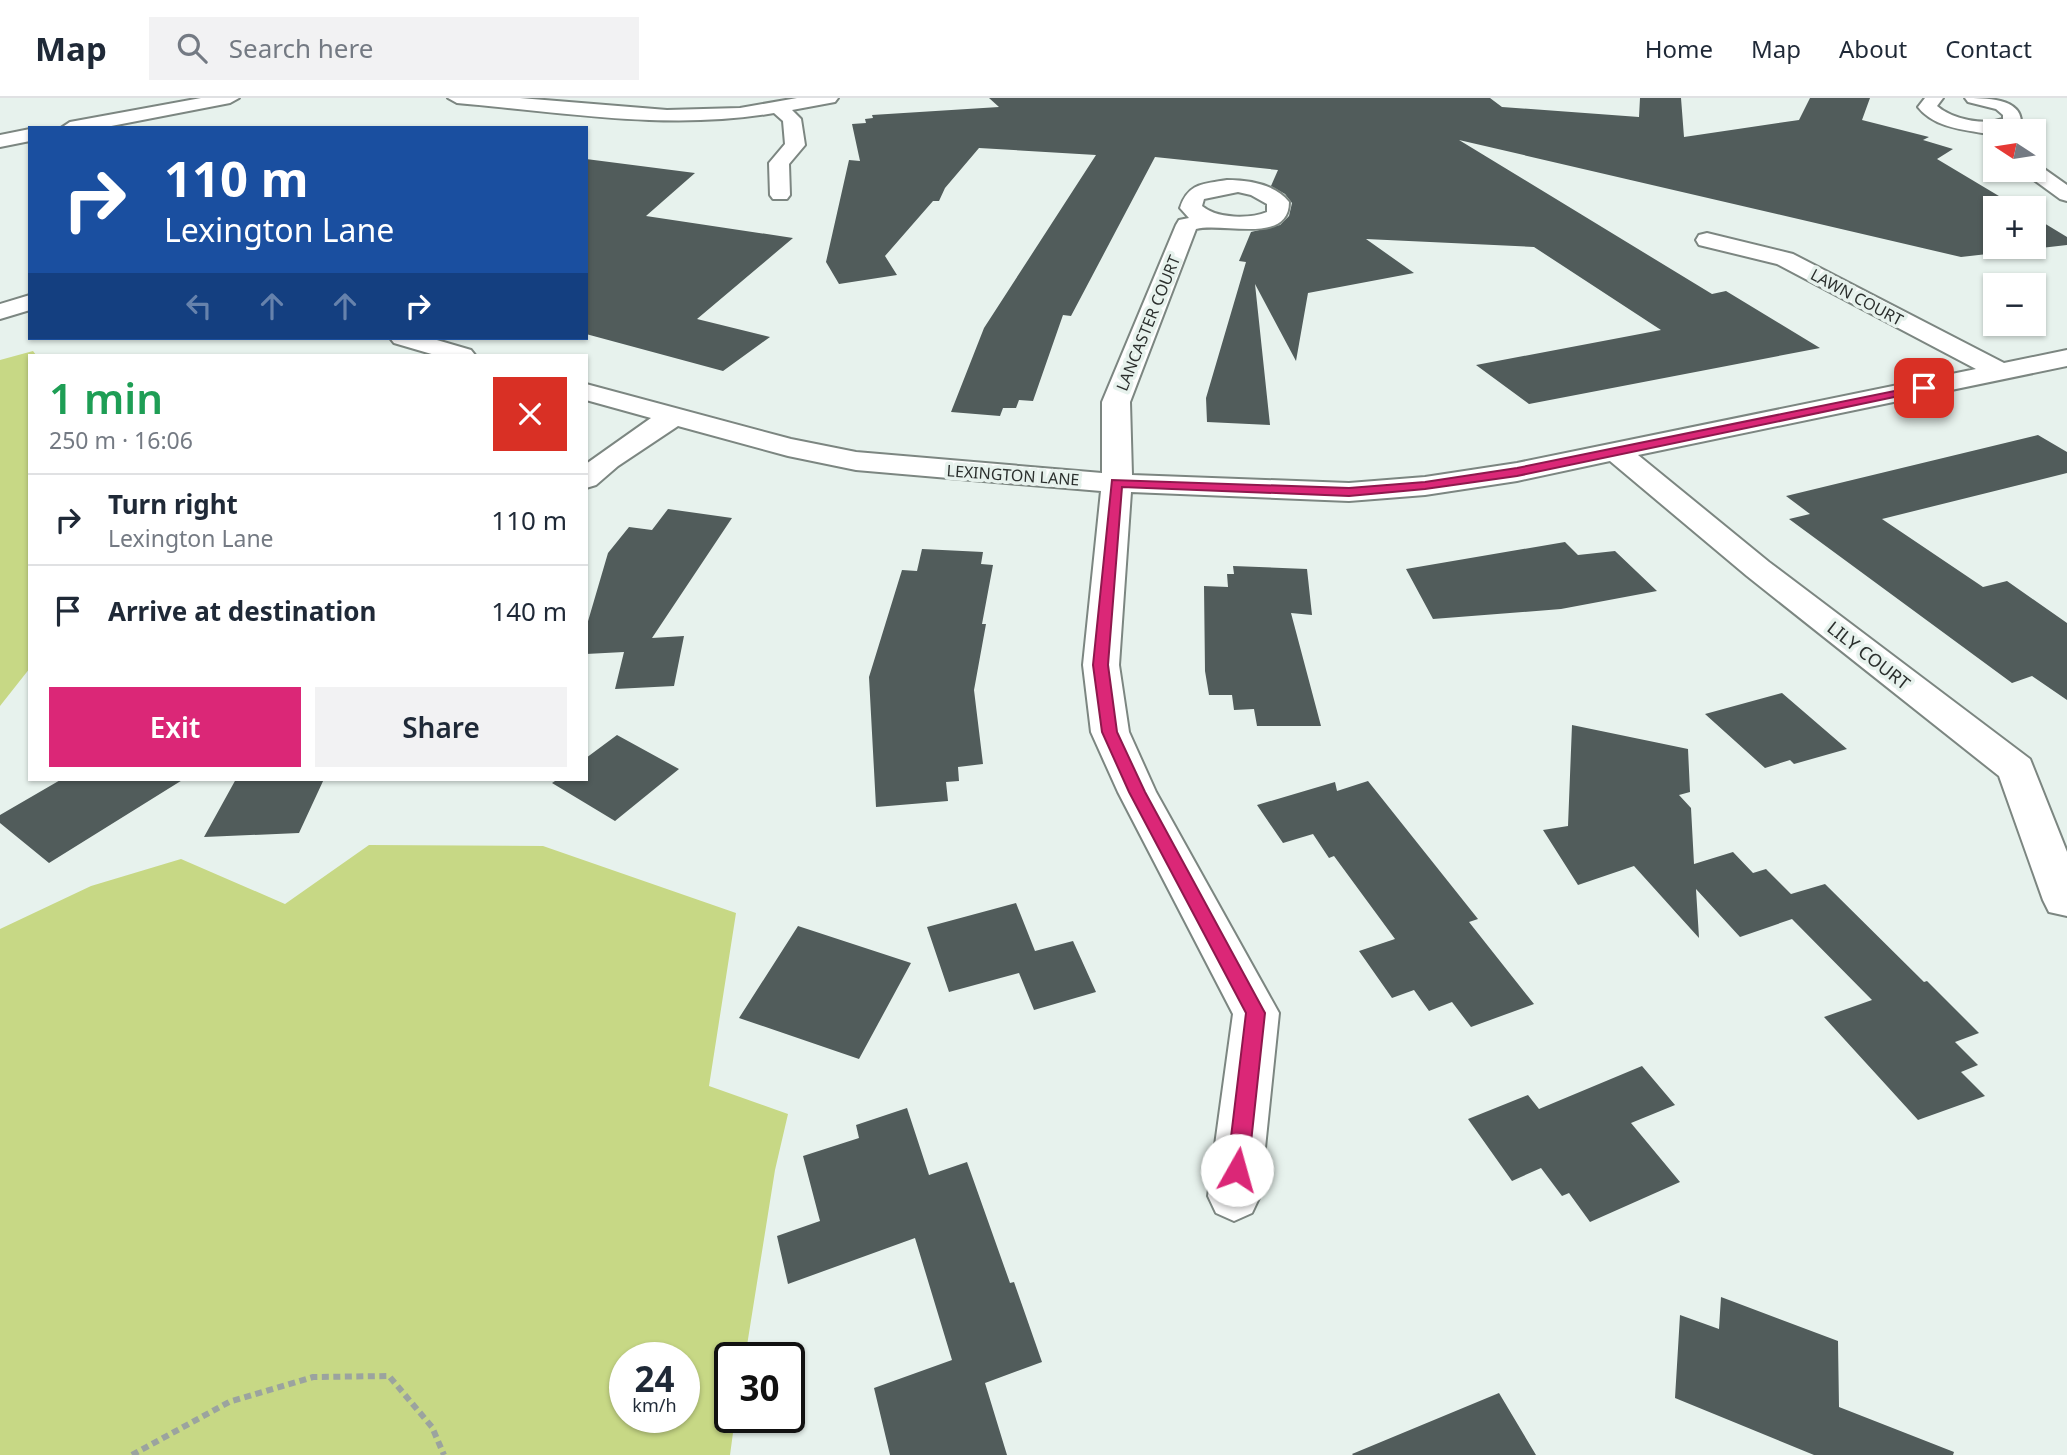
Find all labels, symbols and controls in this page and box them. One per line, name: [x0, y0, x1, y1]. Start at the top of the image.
search box: [149, 17, 639, 80]
text: Map: [35, 26, 107, 71]
icon: search: [173, 29, 211, 67]
text: Search here: [229, 30, 373, 66]
text: Home: [1645, 32, 1713, 65]
text: Map: [1751, 32, 1801, 65]
text: About: [1839, 32, 1907, 65]
text: Contact: [1945, 32, 2032, 65]
north arrow: [1983, 119, 2046, 182]
map controls: [1983, 119, 2046, 336]
text: 110 m: [164, 145, 309, 211]
icon: right: [49, 154, 140, 245]
button: +: [1983, 196, 2046, 259]
text: Lexington Lane: [164, 208, 394, 251]
street label: LANCASTER COURT: [1111, 252, 1185, 394]
street label: LAWN COURT: [1807, 263, 1907, 331]
button: −: [1983, 273, 2046, 336]
icon: left: [180, 287, 218, 325]
icon: ahead: [253, 287, 291, 325]
icon: ahead: [326, 287, 364, 325]
icon: right: [399, 287, 437, 325]
pin: [1894, 358, 1954, 418]
text: 1 min: [49, 369, 163, 426]
icon: arrive: [1905, 369, 1943, 407]
button: close: [493, 377, 567, 451]
text: 250 m · 16:06: [49, 424, 193, 456]
street label: LEXINGTON LANE: [946, 459, 1080, 491]
text: Turn right: [108, 486, 238, 522]
icon: right: [49, 501, 87, 539]
text: 110 m: [491, 502, 567, 538]
text: Lexington Lane: [108, 522, 274, 554]
icon: arrive: [49, 592, 87, 630]
text: Arrive at destination: [108, 593, 377, 629]
text: 140 m: [491, 593, 567, 629]
street label: LILY COURT: [1823, 615, 1915, 695]
button: Exit: [49, 687, 301, 767]
button: Share: [315, 687, 567, 767]
position arrow: [1200, 1133, 1274, 1207]
speed limit sign: 30: [714, 1342, 805, 1433]
text: 24: [634, 1355, 675, 1402]
text: km/h: [632, 1393, 677, 1417]

